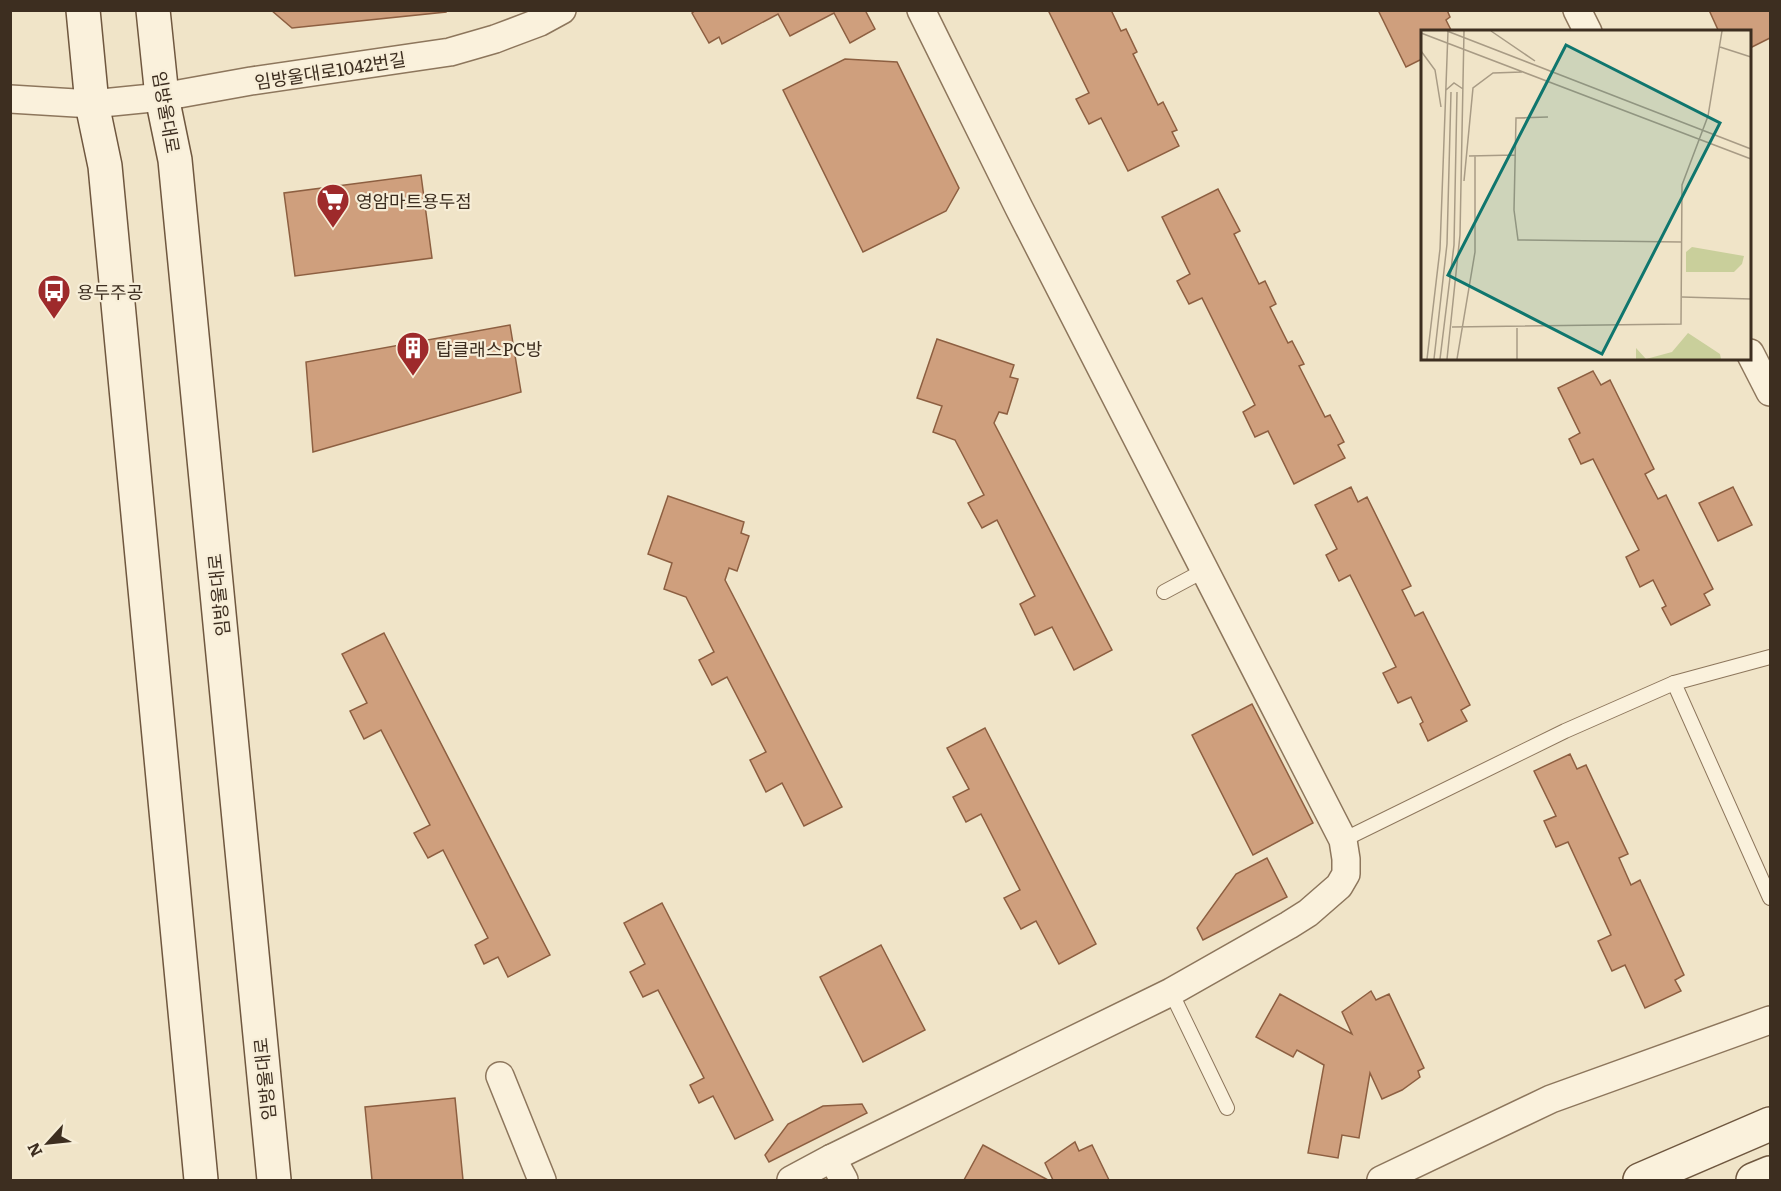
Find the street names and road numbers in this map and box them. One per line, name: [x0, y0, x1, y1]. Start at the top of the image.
street label: 임방울대로1042번길: [252, 45, 408, 95]
street label: 임방울대로: [147, 69, 187, 155]
street label: 임방울대로: [200, 552, 236, 638]
street label: 임방울대로: [246, 1036, 282, 1122]

